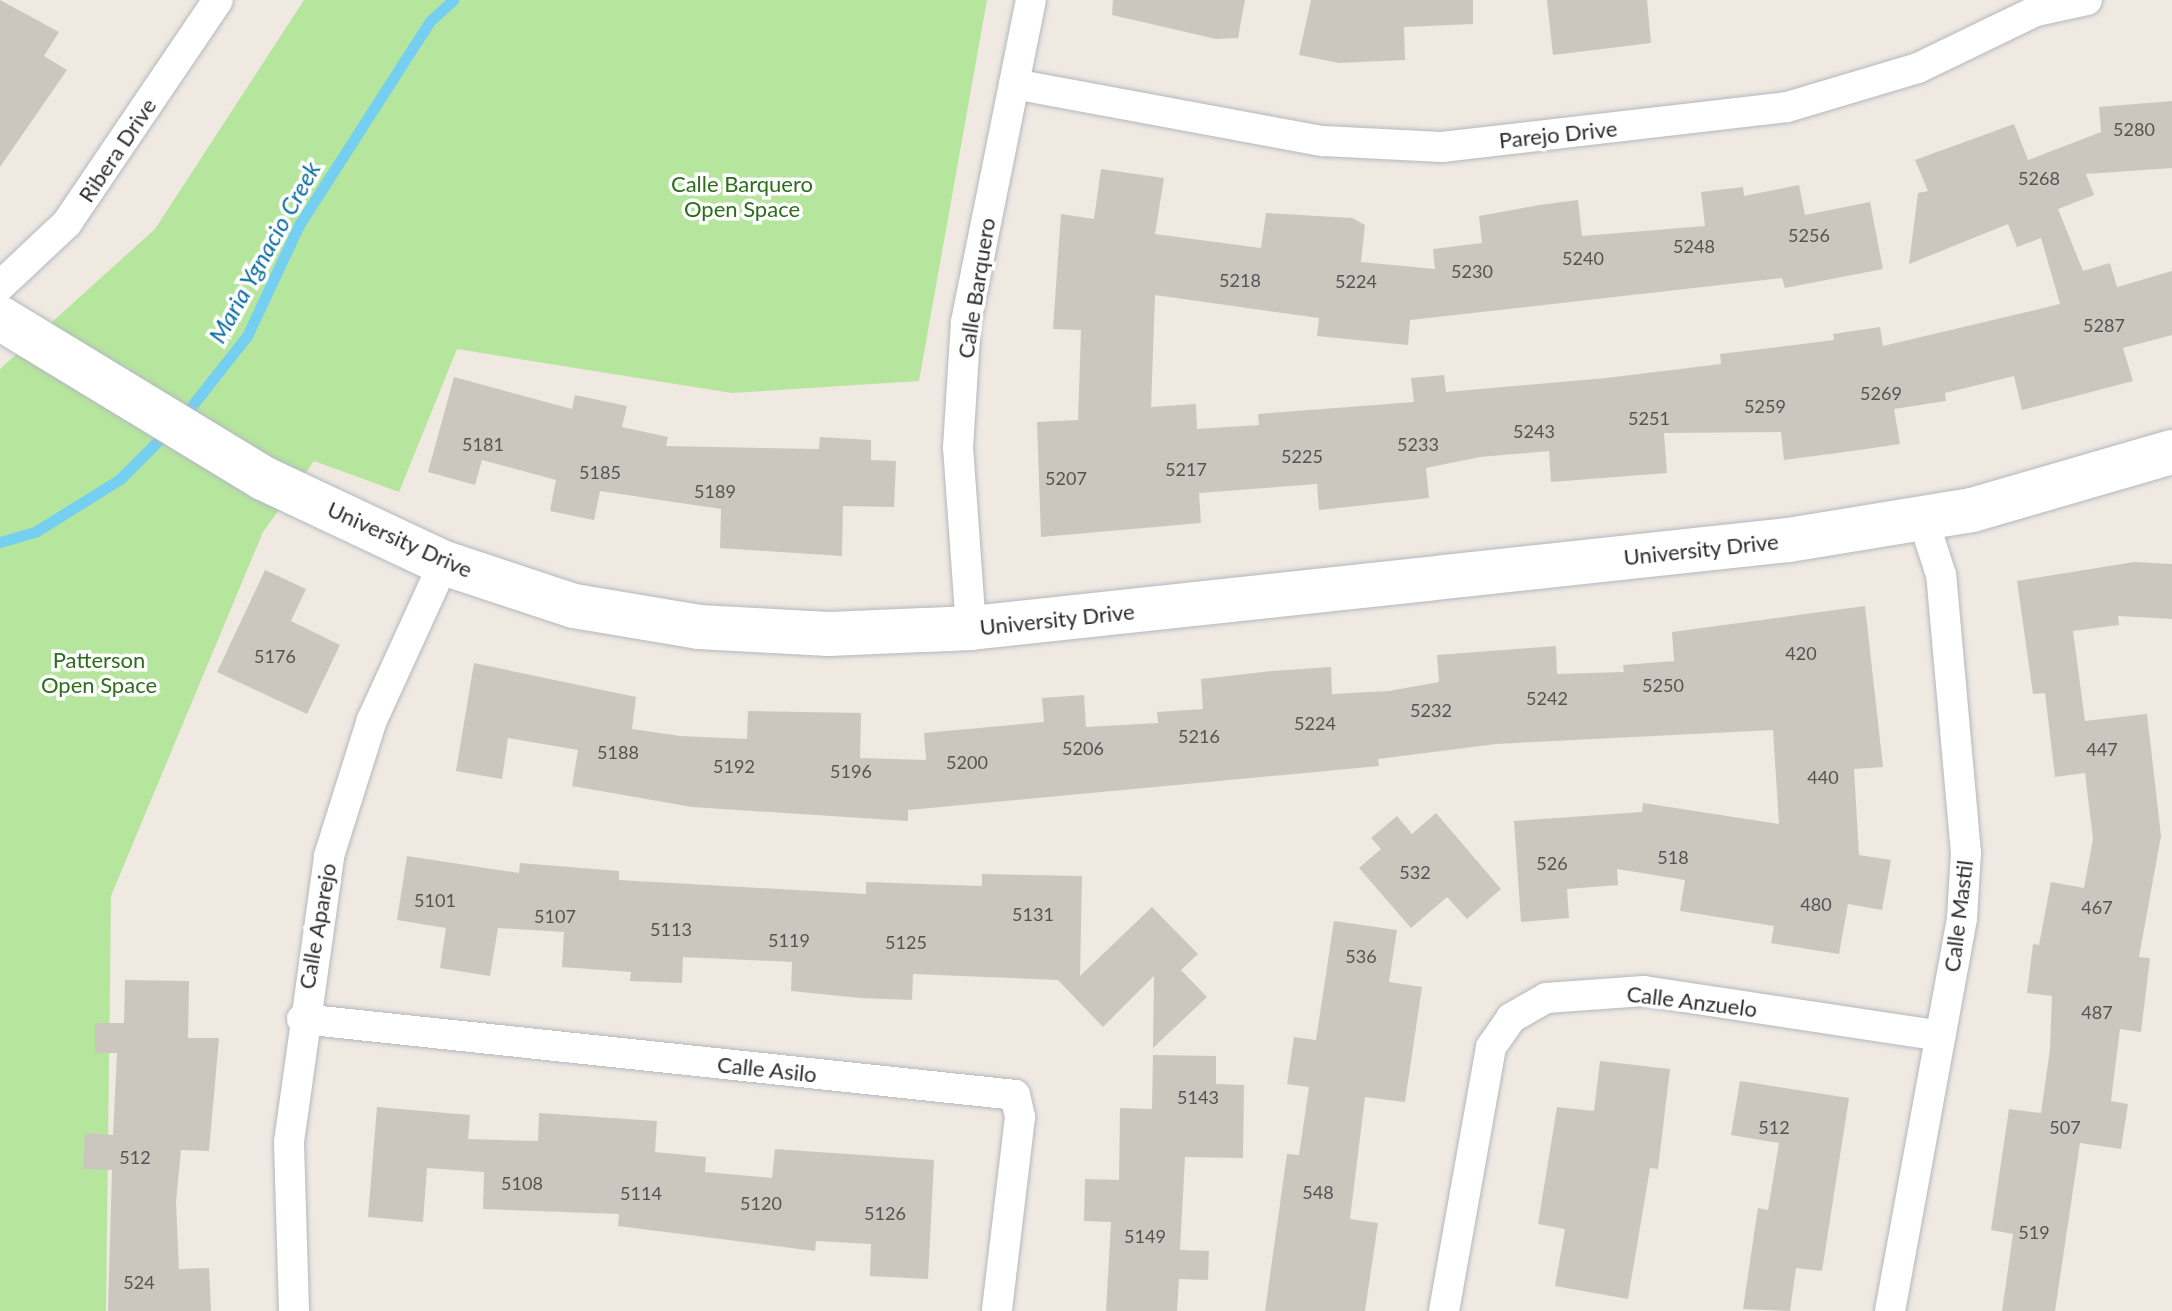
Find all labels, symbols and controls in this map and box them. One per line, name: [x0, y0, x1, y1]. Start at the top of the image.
street label: Ribera Drive: [73, 93, 161, 207]
street label: Parejo Drive: [1498, 115, 1618, 153]
house number: 5280: [2113, 118, 2155, 140]
water label: Maria Ygnacio Creek: [202, 156, 326, 348]
house number: 5268: [2018, 167, 2060, 189]
park label: Calle Barquero Open Space: [671, 170, 813, 222]
street label: Calle Barquero: [952, 216, 1000, 360]
house number: 5256: [1788, 224, 1830, 246]
house number: 5248: [1673, 235, 1715, 257]
house number: 5240: [1562, 247, 1604, 269]
house number: 5230: [1451, 260, 1493, 282]
house number: 5218: [1219, 269, 1261, 291]
house number: 5224: [1335, 270, 1377, 292]
house number: 5287: [2083, 314, 2125, 336]
house number: 5269: [1860, 382, 1902, 404]
house number: 5259: [1744, 395, 1786, 417]
house number: 5251: [1628, 407, 1670, 429]
house number: 5243: [1513, 420, 1555, 442]
house number: 5181: [462, 433, 504, 455]
house number: 5233: [1397, 433, 1439, 455]
house number: 5225: [1281, 445, 1323, 467]
house number: 5217: [1165, 458, 1207, 480]
house number: 5185: [579, 461, 621, 483]
house number: 5207: [1045, 467, 1087, 489]
house number: 5189: [694, 480, 736, 502]
street label: University Drive: [323, 495, 477, 583]
street label: University Drive: [1622, 528, 1780, 570]
street label: University Drive: [978, 598, 1136, 640]
house number: 420: [1785, 642, 1817, 664]
house number: 5176: [254, 645, 296, 667]
park label: Patterson Open Space: [41, 646, 157, 698]
house number: 5250: [1642, 674, 1684, 696]
house number: 5242: [1526, 687, 1568, 709]
house number: 5232: [1410, 699, 1452, 721]
house number: 5224: [1294, 712, 1336, 734]
house number: 5216: [1178, 725, 1220, 747]
house number: 5206: [1062, 737, 1104, 759]
house number: 447: [2086, 738, 2118, 760]
house number: 5188: [597, 741, 639, 763]
house number: 5200: [946, 751, 988, 773]
house number: 5192: [713, 755, 755, 777]
house number: 5196: [830, 760, 872, 782]
house number: 440: [1807, 766, 1839, 788]
house number: 518: [1657, 846, 1689, 868]
house number: 526: [1536, 852, 1568, 874]
street label: Calle Mastil: [1938, 859, 1978, 973]
street label: Calle Aparejo: [293, 861, 341, 991]
house number: 532: [1399, 861, 1431, 883]
house number: 5101: [414, 889, 456, 911]
house number: 480: [1800, 893, 1832, 915]
house number: 467: [2081, 896, 2113, 918]
house number: 5131: [1012, 903, 1054, 925]
house number: 5107: [534, 905, 576, 927]
house number: 5113: [650, 918, 692, 940]
house number: 5119: [768, 929, 810, 951]
house number: 5125: [885, 931, 927, 953]
house number: 536: [1345, 945, 1377, 967]
street label: Calle Anzuelo: [1625, 980, 1759, 1022]
house number: 487: [2081, 1001, 2113, 1023]
street label: Calle Asilo: [716, 1051, 818, 1087]
house number: 5143: [1177, 1086, 1219, 1108]
house number: 512: [1758, 1116, 1790, 1138]
house number: 507: [2049, 1116, 2081, 1138]
house number: 512: [119, 1146, 151, 1168]
house number: 5108: [501, 1172, 543, 1194]
house number: 548: [1302, 1181, 1334, 1203]
house number: 5114: [620, 1182, 662, 1204]
house number: 5120: [740, 1192, 782, 1214]
house number: 5126: [864, 1202, 906, 1224]
house number: 519: [2018, 1221, 2050, 1243]
house number: 5149: [1124, 1225, 1166, 1247]
house number: 524: [123, 1271, 155, 1293]

